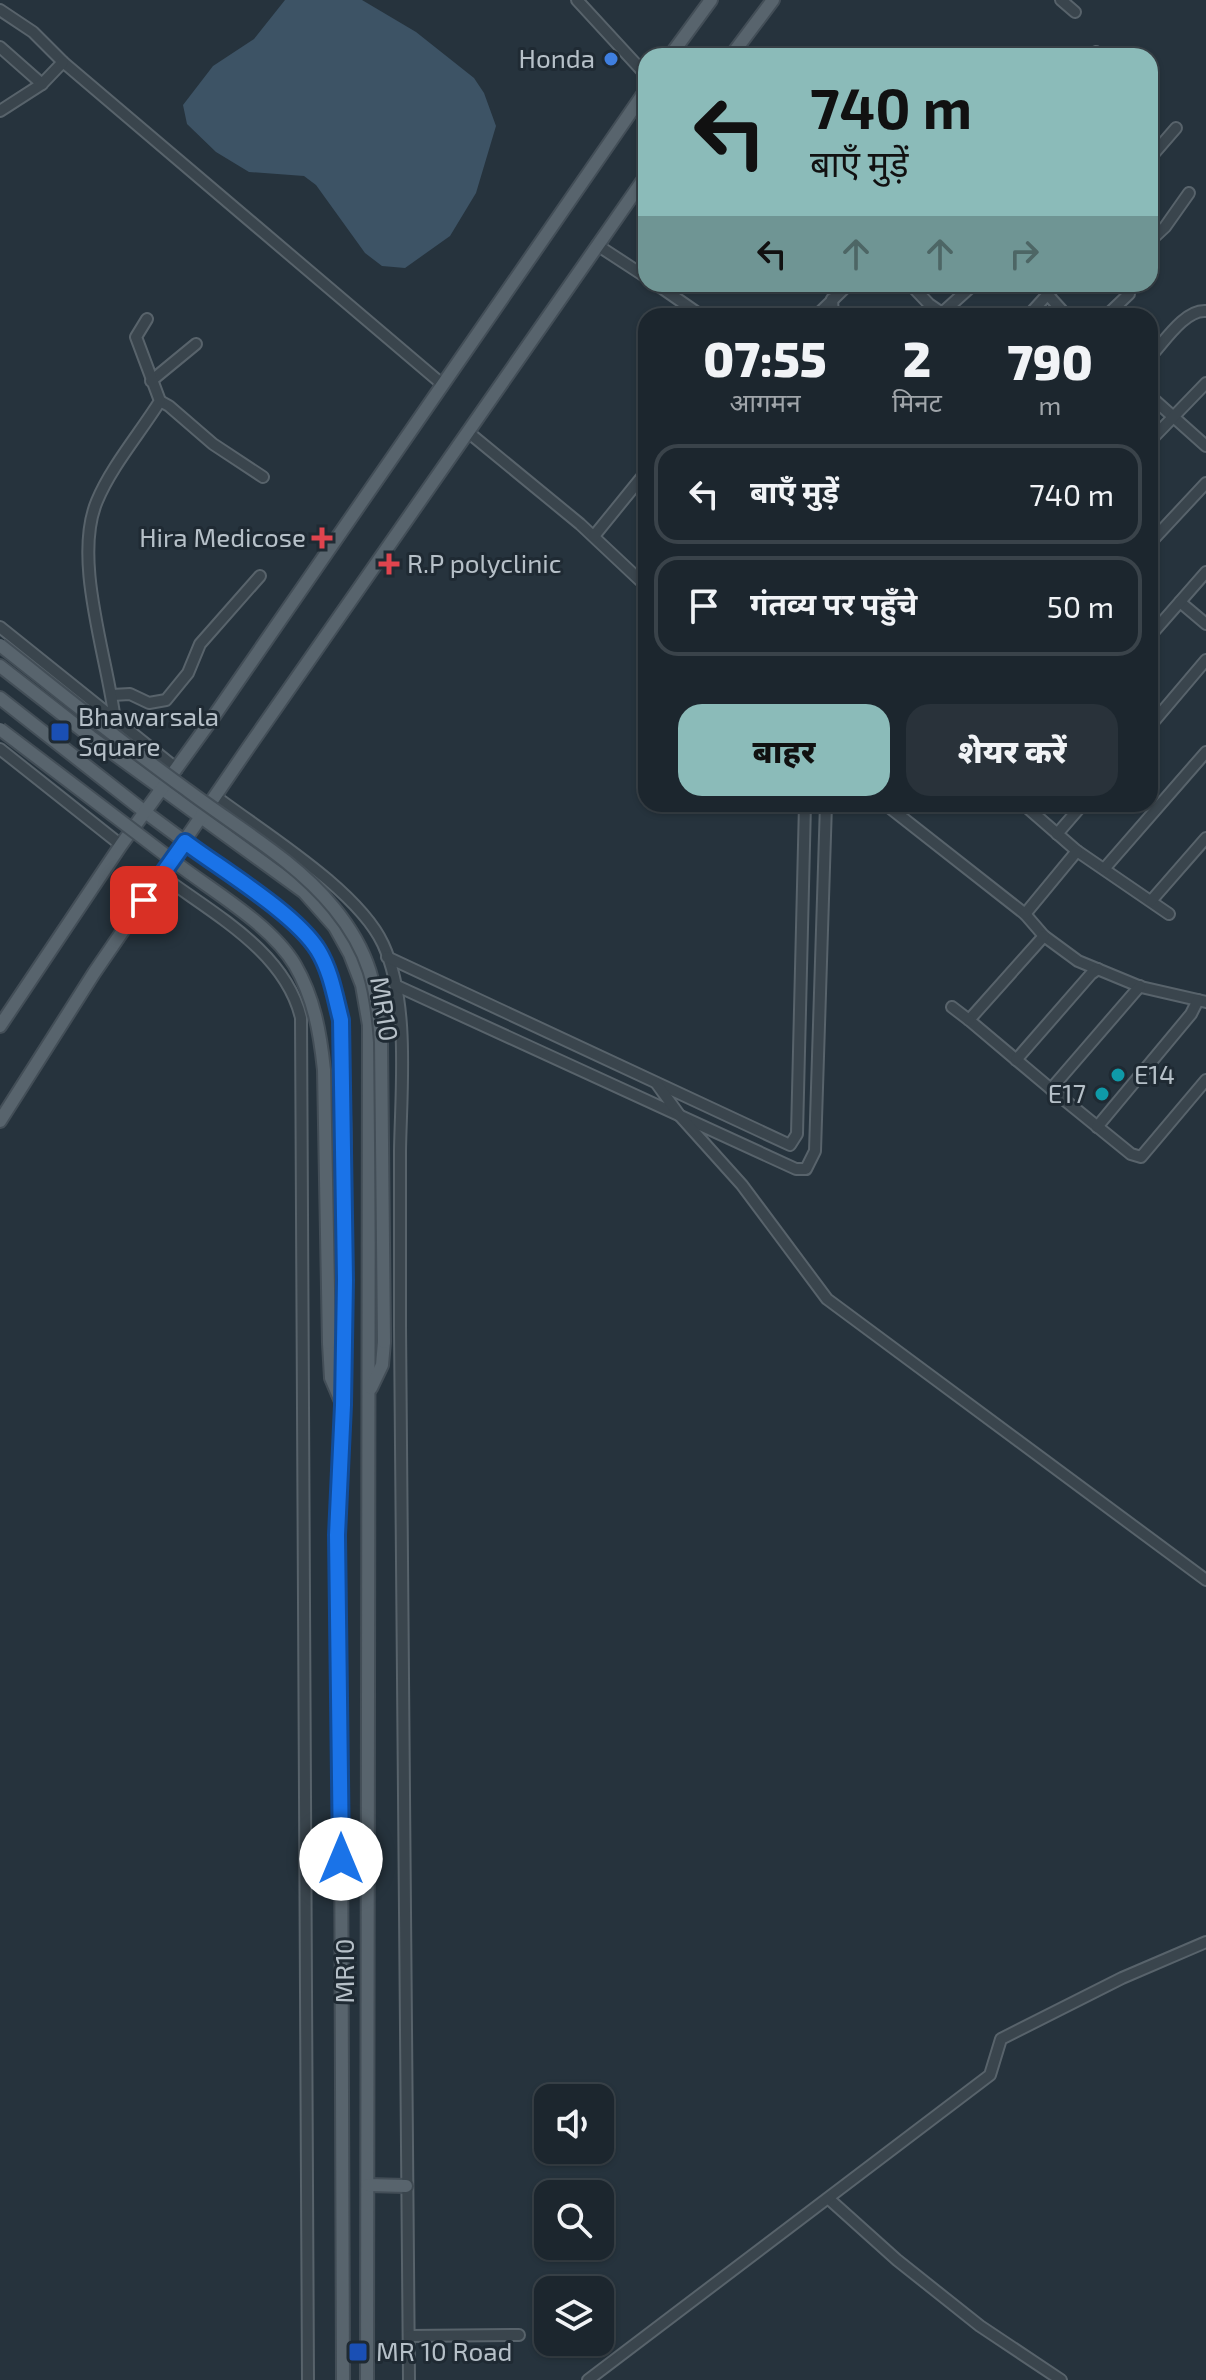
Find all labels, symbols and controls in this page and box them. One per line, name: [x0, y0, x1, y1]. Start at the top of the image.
place label: Honda: [519, 42, 595, 73]
marker: Honda: [602, 50, 620, 68]
text: 740 m: [810, 73, 972, 140]
icon: left: [678, 80, 782, 184]
text: बाएँ मुड़ें: [810, 141, 909, 184]
icon: left: [750, 232, 794, 276]
icon: ahead: [834, 232, 878, 276]
icon: ahead: [918, 232, 962, 276]
icon: right: [1002, 232, 1046, 276]
text: 07:55: [703, 329, 827, 387]
text: 2: [903, 329, 931, 387]
text: 790: [1007, 332, 1093, 390]
text: आगमन: [729, 386, 801, 417]
text: मिनट: [892, 386, 942, 417]
text: m: [1039, 389, 1061, 420]
icon: left: [682, 472, 726, 516]
text: बाएँ मुड़ें: [750, 473, 839, 509]
text: 740 m: [1029, 476, 1114, 512]
place label: Hira Medicose: [139, 521, 306, 552]
marker: Hira Medicose: [313, 529, 331, 547]
place label: R.P polyclinic: [407, 547, 561, 578]
marker: R.P polyclinic: [378, 553, 400, 575]
icon: arrive: [682, 584, 726, 628]
text: गंतव्य पर पहुँचे: [750, 585, 917, 621]
text: 50 m: [1047, 588, 1114, 624]
place label: Bhawarsala Square: [78, 700, 219, 761]
button: बाहर: [678, 704, 890, 796]
button: शेयर करें: [906, 704, 1118, 796]
marker: Bhawarsala Square: [49, 721, 71, 743]
pin: [110, 866, 178, 934]
icon: arrive: [122, 878, 166, 922]
street label: MR10: [365, 974, 406, 1043]
place label: E14: [1134, 1058, 1175, 1089]
marker: E14: [1109, 1066, 1127, 1084]
place label: E17: [1048, 1077, 1086, 1108]
marker: E17: [1093, 1085, 1111, 1103]
position arrow: [299, 1817, 383, 1901]
street label: MR10: [328, 1939, 359, 2003]
map controls: [534, 2084, 614, 2356]
button: sound: [534, 2084, 614, 2164]
button: search: [534, 2180, 614, 2260]
button: layers: [534, 2276, 614, 2356]
place label: MR 10 Road: [376, 2335, 512, 2366]
marker: MR 10 Road: [347, 2341, 369, 2363]

